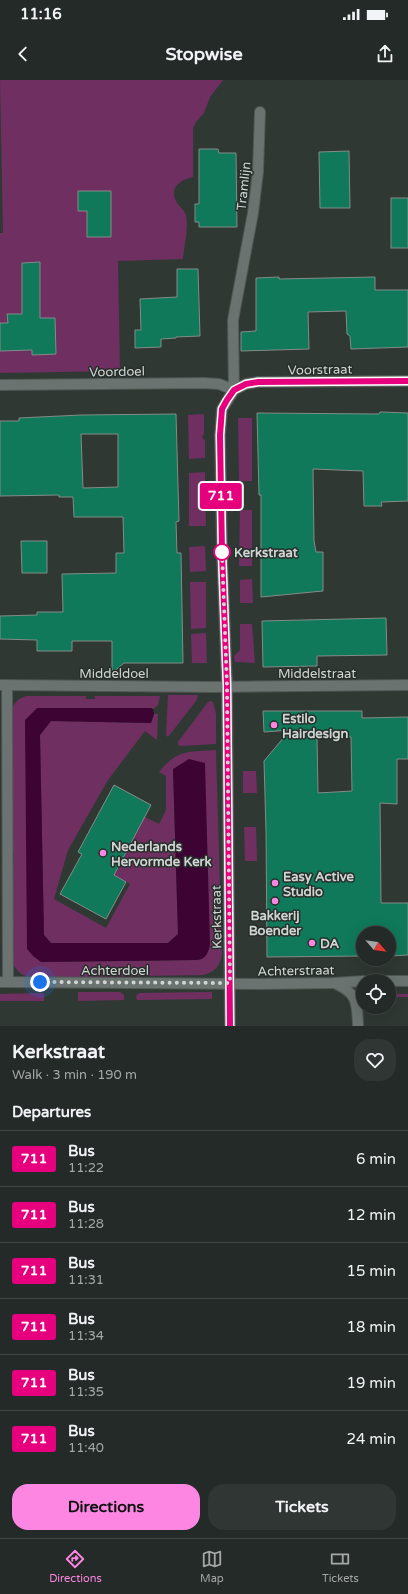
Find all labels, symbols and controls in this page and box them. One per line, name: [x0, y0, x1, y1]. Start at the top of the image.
text: 11:16: [20, 5, 62, 23]
icon: back: [12, 43, 34, 65]
text: Stopwise: [165, 43, 243, 65]
icon: share: [374, 43, 396, 65]
street label: Tramlijn: [233, 161, 255, 211]
street label: Voorstraat: [288, 361, 353, 379]
street label: Voordoel: [89, 364, 145, 380]
line badge: 711: [198, 483, 244, 509]
text: 711: [208, 487, 234, 504]
marker: Kerkstraat: [213, 543, 231, 561]
place label: Kerkstraat: [234, 545, 298, 561]
street label: Middeldoel: [79, 666, 149, 682]
street label: Middelstraat: [278, 666, 356, 682]
place label: Estilo Hairdesign: [282, 711, 348, 742]
marker: Estilo Hairdesign: [269, 720, 279, 730]
place label: Nederlands Hervormde Kerk: [111, 839, 212, 870]
marker: Nederlands Hervormde Kerk: [98, 848, 108, 858]
place label: Easy Active Studio: [283, 869, 355, 900]
marker: Easy Active Studio: [270, 878, 280, 888]
street label: Kerkstraat: [208, 885, 226, 949]
marker: Bakkerij Boender: [270, 896, 280, 906]
place label: Bakkerij Boender: [249, 908, 302, 939]
north arrow: [356, 926, 396, 966]
map controls: [356, 926, 396, 1014]
place label: DA: [320, 936, 340, 952]
marker: DA: [307, 938, 317, 948]
street label: Achterstraat: [257, 962, 335, 980]
street label: Achterdoel: [81, 963, 149, 979]
your location: [30, 972, 50, 992]
button: locate: [356, 974, 396, 1014]
button: heart: [354, 1039, 396, 1081]
text: Kerkstraat: [12, 1041, 105, 1063]
text: Walk · 3 min · 190 m: [12, 1067, 137, 1083]
text: Departures: [12, 1103, 91, 1121]
text: Bus: [68, 1142, 95, 1160]
text: 711: [21, 1150, 47, 1167]
text: 6 min: [356, 1150, 396, 1168]
text: 11:22: [68, 1160, 104, 1176]
text: Bus: [68, 1198, 95, 1216]
text: 711: [21, 1206, 47, 1223]
text: 12 min: [347, 1206, 396, 1224]
text: 11:28: [68, 1216, 104, 1232]
text: Bus: [68, 1254, 95, 1272]
text: 711: [21, 1262, 47, 1279]
text: 15 min: [347, 1262, 396, 1280]
text: 11:31: [68, 1272, 104, 1288]
text: Bus: [68, 1310, 95, 1328]
text: 711: [21, 1318, 47, 1335]
text: 18 min: [347, 1318, 396, 1336]
text: 11:34: [68, 1328, 104, 1344]
text: Bus: [68, 1366, 95, 1384]
text: 711: [21, 1374, 47, 1391]
text: 19 min: [347, 1374, 396, 1392]
text: 11:35: [68, 1384, 104, 1400]
text: Bus: [68, 1422, 95, 1440]
text: 711: [21, 1430, 47, 1447]
text: 24 min: [347, 1430, 396, 1448]
text: 11:40: [68, 1440, 104, 1456]
button: Directions: [12, 1484, 200, 1530]
button: Tickets: [208, 1484, 396, 1530]
tab: Directions: [49, 1548, 102, 1585]
tab: Map: [200, 1548, 224, 1585]
tab: Tickets: [322, 1548, 359, 1585]

